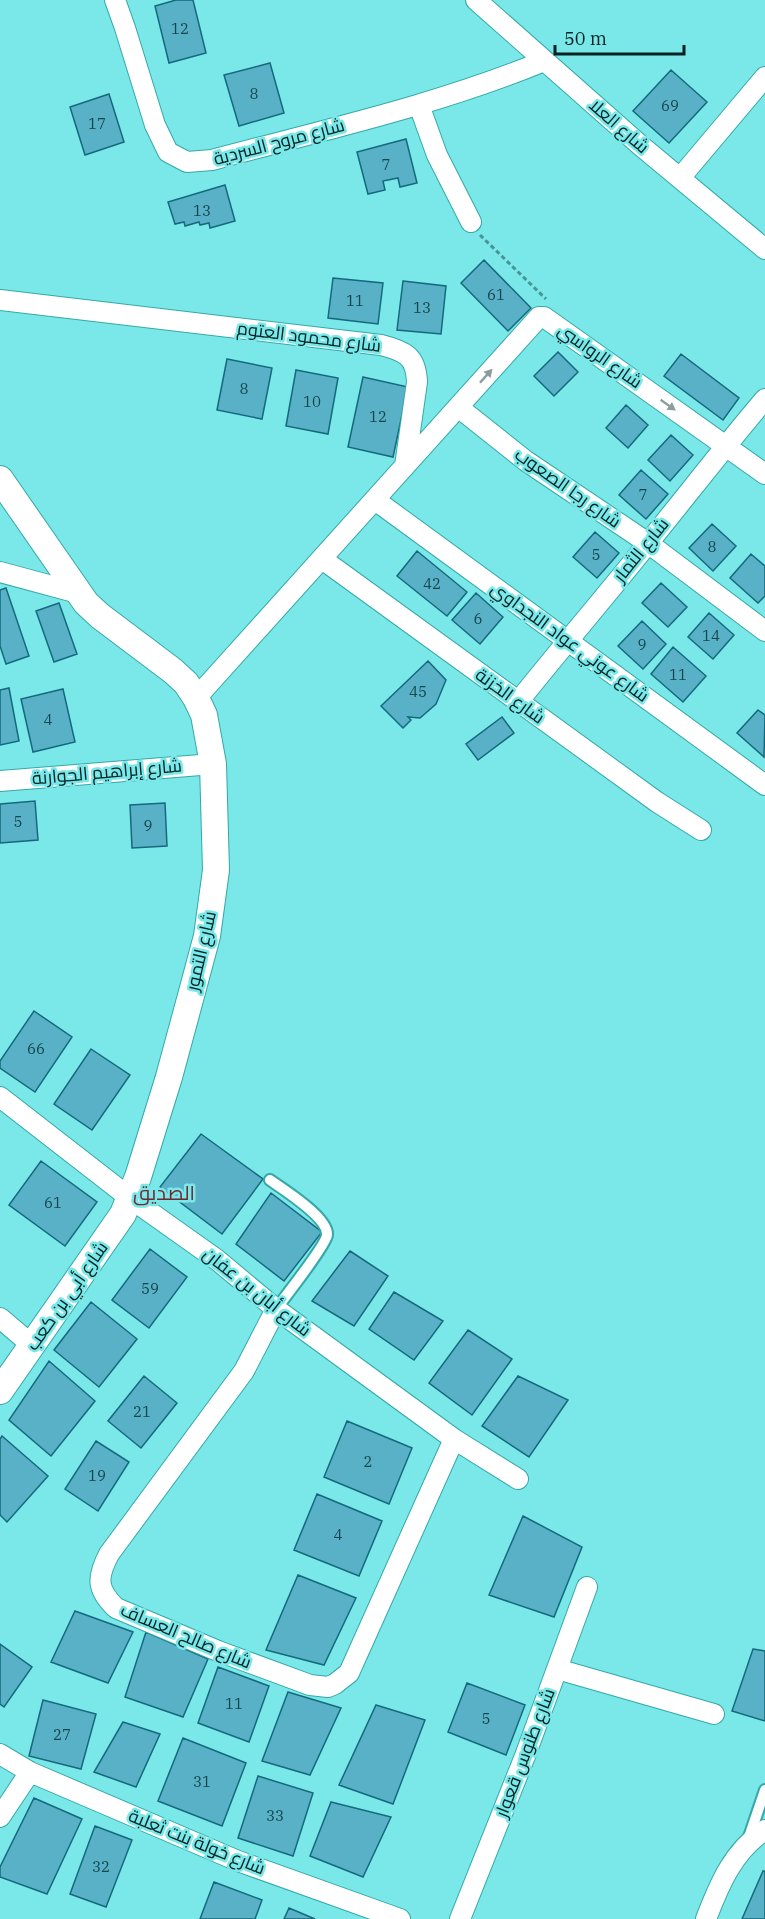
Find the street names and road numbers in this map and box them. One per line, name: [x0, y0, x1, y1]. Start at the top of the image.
street label: شارع العلا: [584, 93, 654, 159]
street label: شارع مروح السردية: [211, 113, 347, 171]
street label: شارع محمود العتوم: [236, 316, 382, 358]
street label: شارع الرواسي: [552, 318, 647, 395]
street label: شارع رجا الصعوب: [510, 442, 626, 534]
street label: شارع الثمار: [607, 513, 674, 588]
street label: شارع عوني عواد النجداوي: [485, 576, 654, 709]
street label: شارع الخزنة: [470, 663, 550, 729]
street label: شارع إبراهيم الجوارنة: [31, 753, 183, 791]
street label: شارع التمور: [180, 909, 222, 994]
street label: شارع أبي بن كعب: [21, 1237, 115, 1356]
street label: شارع أبان بن عفان: [198, 1242, 316, 1342]
street label: شارع صالح العساف: [117, 1598, 255, 1674]
street label: شارع طنوس قعوار: [489, 1685, 561, 1822]
street label: شارع خولة بنت ثعلبة: [125, 1804, 269, 1880]

